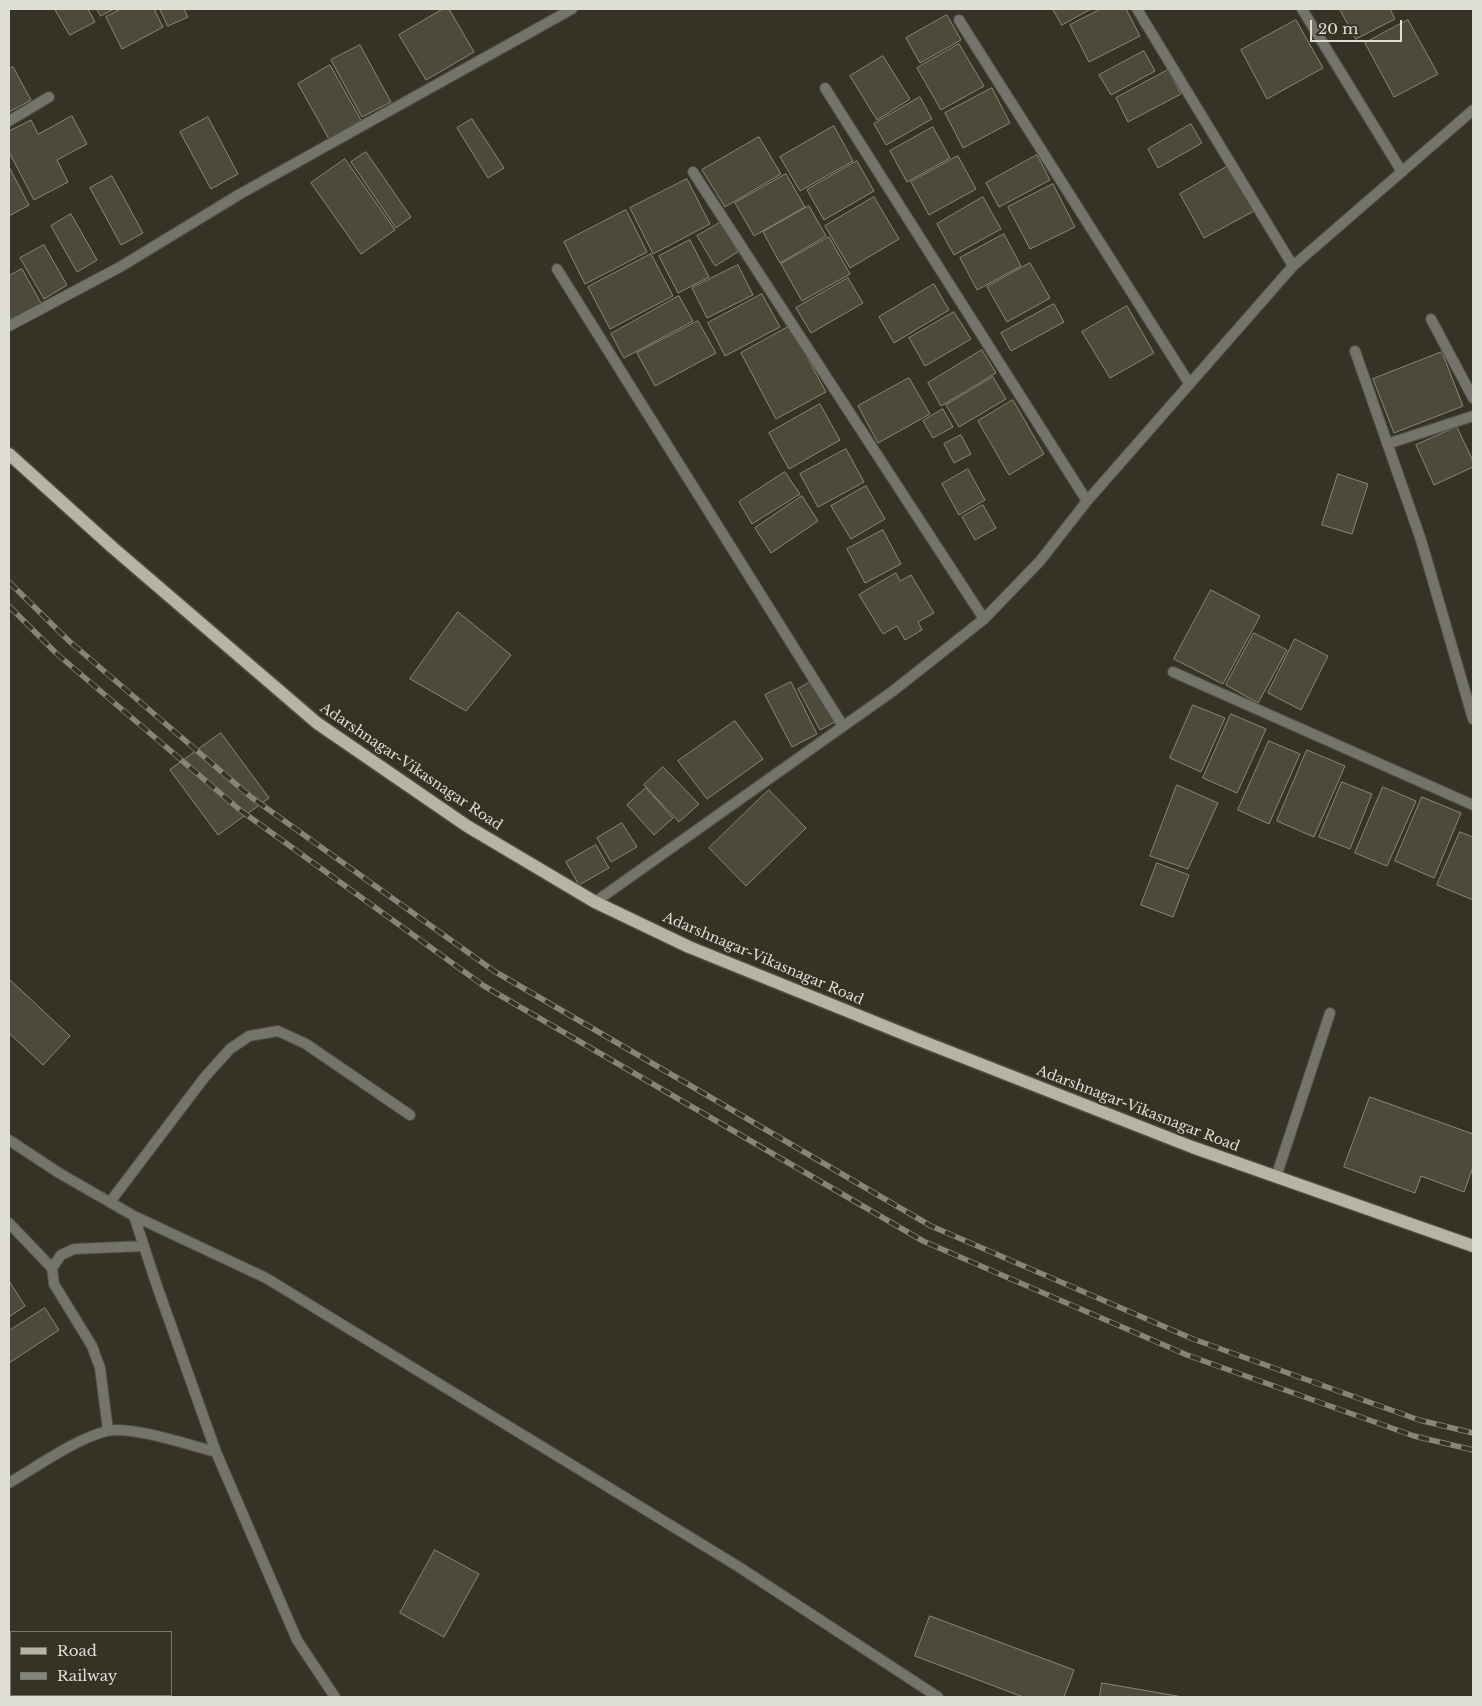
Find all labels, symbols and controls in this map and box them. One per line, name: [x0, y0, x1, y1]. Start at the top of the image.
scale bar: [1312, 10, 1404, 42]
text: 20 m: [1318, 19, 1358, 38]
street label: Adarshnagar-Vikasnagar Road: [317, 700, 505, 834]
street label: Adarshnagar-Vikasnagar Road: [660, 909, 866, 1009]
street label: Adarshnagar-Vikasnagar Road: [1034, 1062, 1242, 1156]
legend: [10, 1631, 172, 1696]
text: Road: [57, 1641, 97, 1660]
text: Railway: [57, 1666, 117, 1685]

